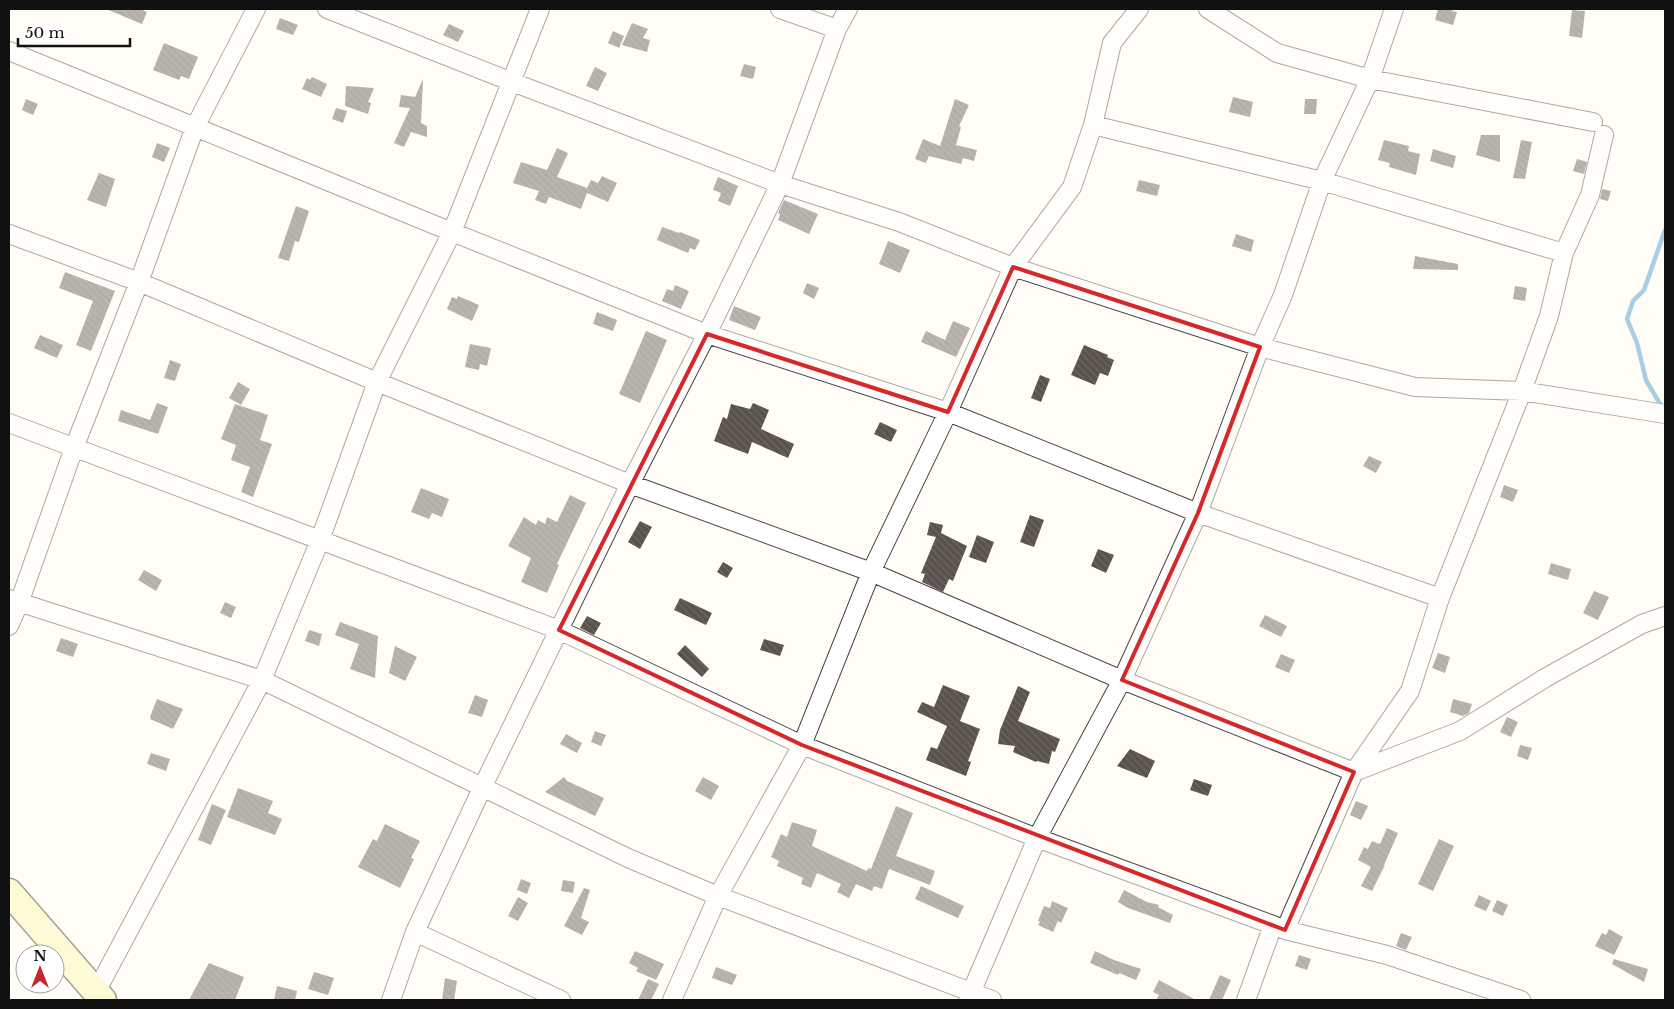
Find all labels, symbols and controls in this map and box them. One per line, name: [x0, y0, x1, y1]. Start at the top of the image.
scale bar: [18, 15, 130, 47]
text: 50 m: [25, 23, 65, 42]
north arrow: [15, 944, 65, 994]
text: N: [33, 947, 47, 965]

